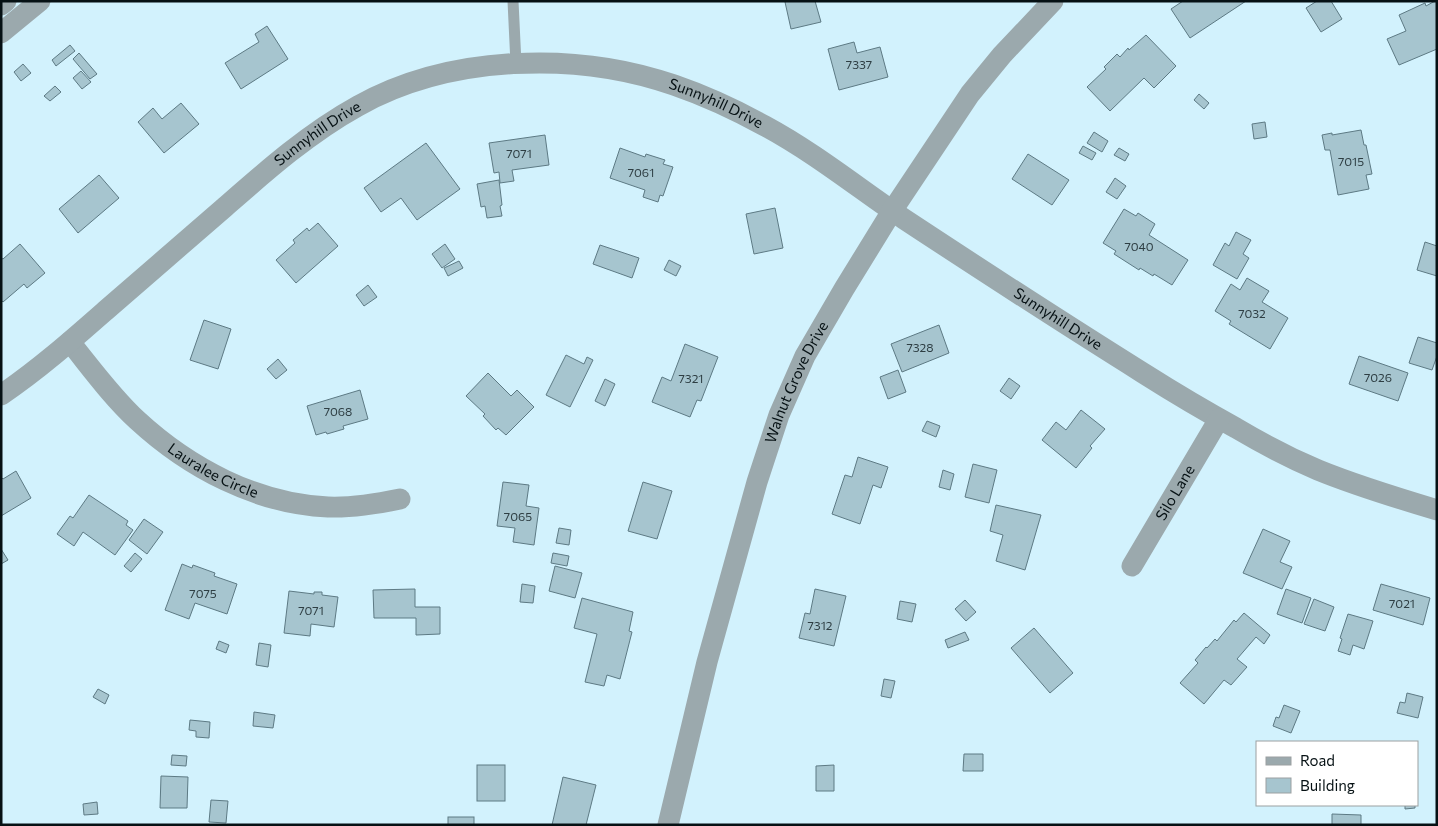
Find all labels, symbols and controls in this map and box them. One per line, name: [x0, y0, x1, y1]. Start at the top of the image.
house number: 7337: [846, 57, 872, 71]
street label: Sunnyhill Drive: [667, 74, 767, 131]
street label: Sunnyhill Drive: [270, 96, 363, 169]
house number: 7071: [506, 146, 532, 160]
house number: 7015: [1338, 154, 1364, 168]
house number: 7061: [628, 165, 654, 179]
house number: 7040: [1124, 239, 1154, 253]
street label: Sunnyhill Drive: [1011, 283, 1106, 353]
house number: 7032: [1238, 306, 1266, 320]
street label: Walnut Grove Drive: [760, 317, 831, 445]
house number: 7328: [906, 340, 934, 354]
house number: 7026: [1364, 370, 1392, 384]
house number: 7321: [679, 371, 703, 385]
house number: 7068: [324, 404, 352, 418]
street label: Lauralee Circle: [165, 439, 261, 501]
street label: Silo Lane: [1151, 461, 1198, 523]
house number: 7065: [504, 509, 532, 523]
house number: 7075: [189, 586, 217, 600]
house number: 7021: [1389, 596, 1415, 610]
house number: 7071: [298, 603, 324, 617]
house number: 7312: [808, 618, 833, 632]
legend: [1256, 741, 1418, 806]
text: Road: [1300, 751, 1335, 769]
text: Building: [1300, 776, 1355, 794]

